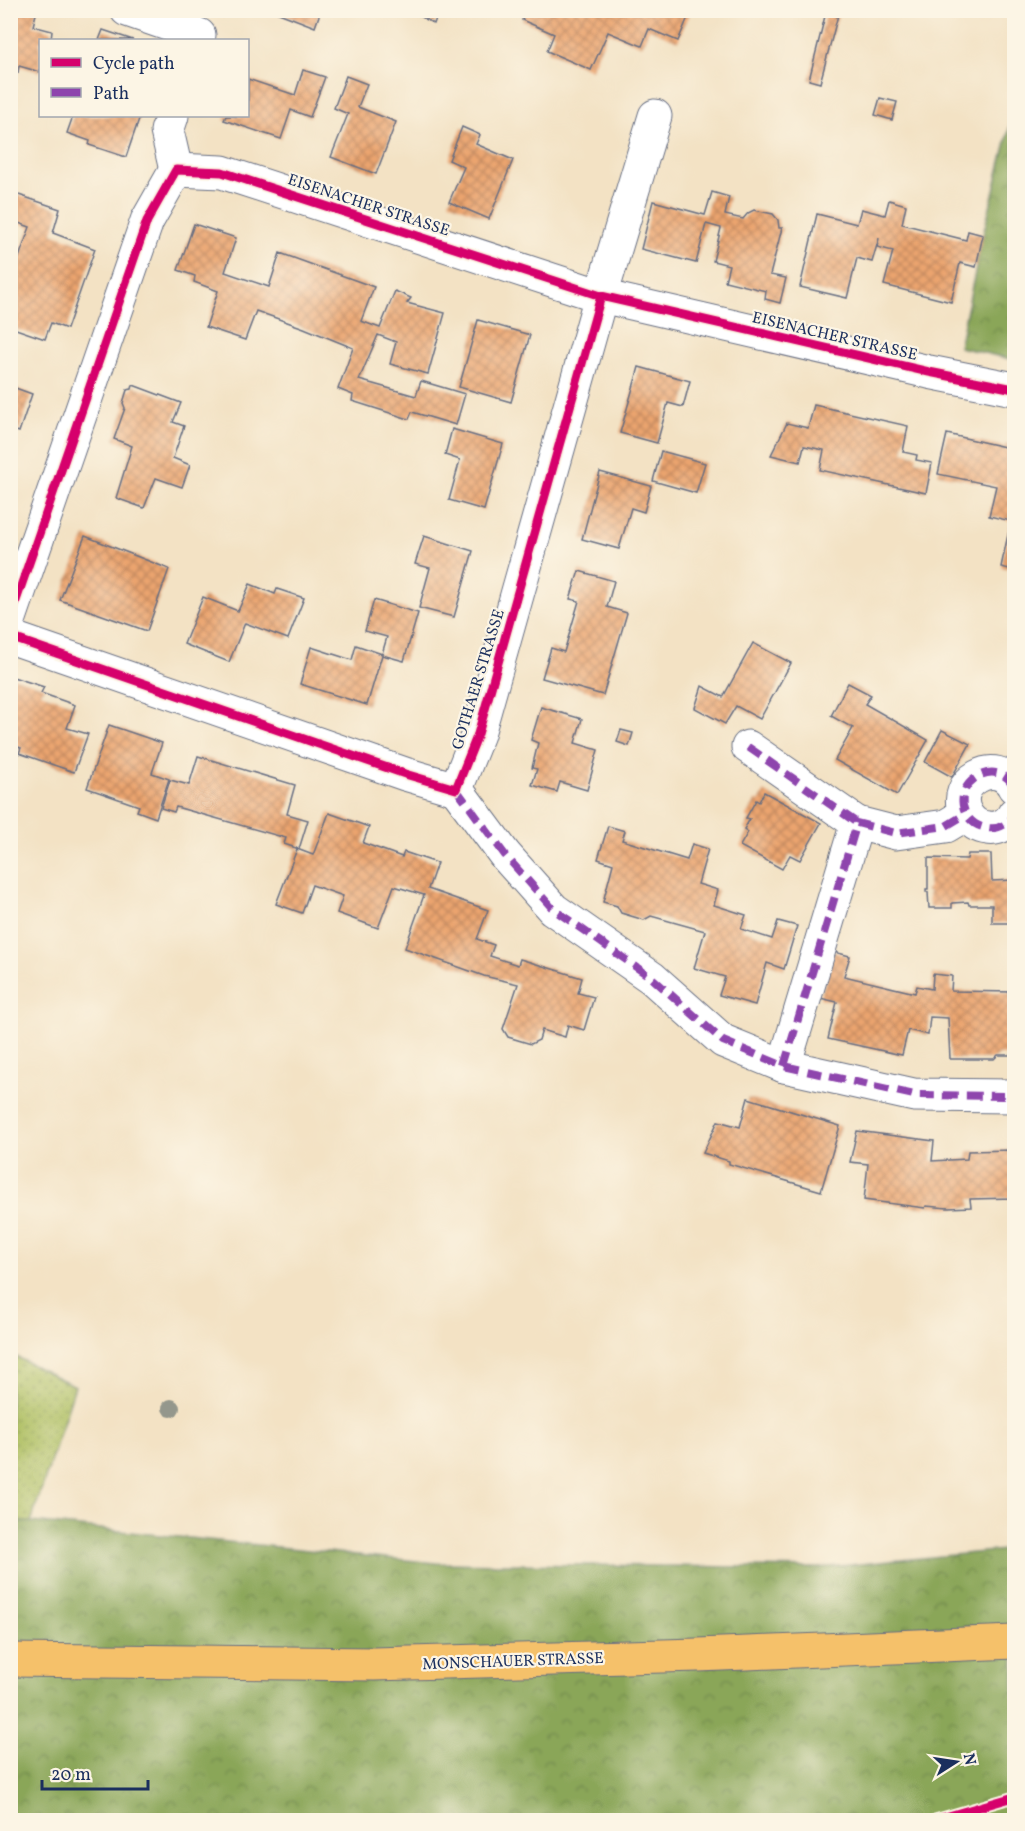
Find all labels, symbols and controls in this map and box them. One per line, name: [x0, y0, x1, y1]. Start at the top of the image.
legend: [39, 39, 249, 117]
text: Cycle path: [93, 52, 175, 77]
text: Path: [93, 82, 129, 107]
street label: EISENACHER STRASSE: [285, 169, 452, 242]
street label: EISENACHER STRASSE: [750, 307, 919, 367]
street label: GOTHAER STRASSE: [447, 607, 511, 753]
street label: MONSCHAUER STRASSE: [422, 1648, 604, 1676]
north arrow: [926, 1732, 986, 1792]
text: N: [957, 1751, 981, 1768]
scale bar: [42, 1753, 148, 1791]
text: 20 m: [51, 1763, 91, 1788]

